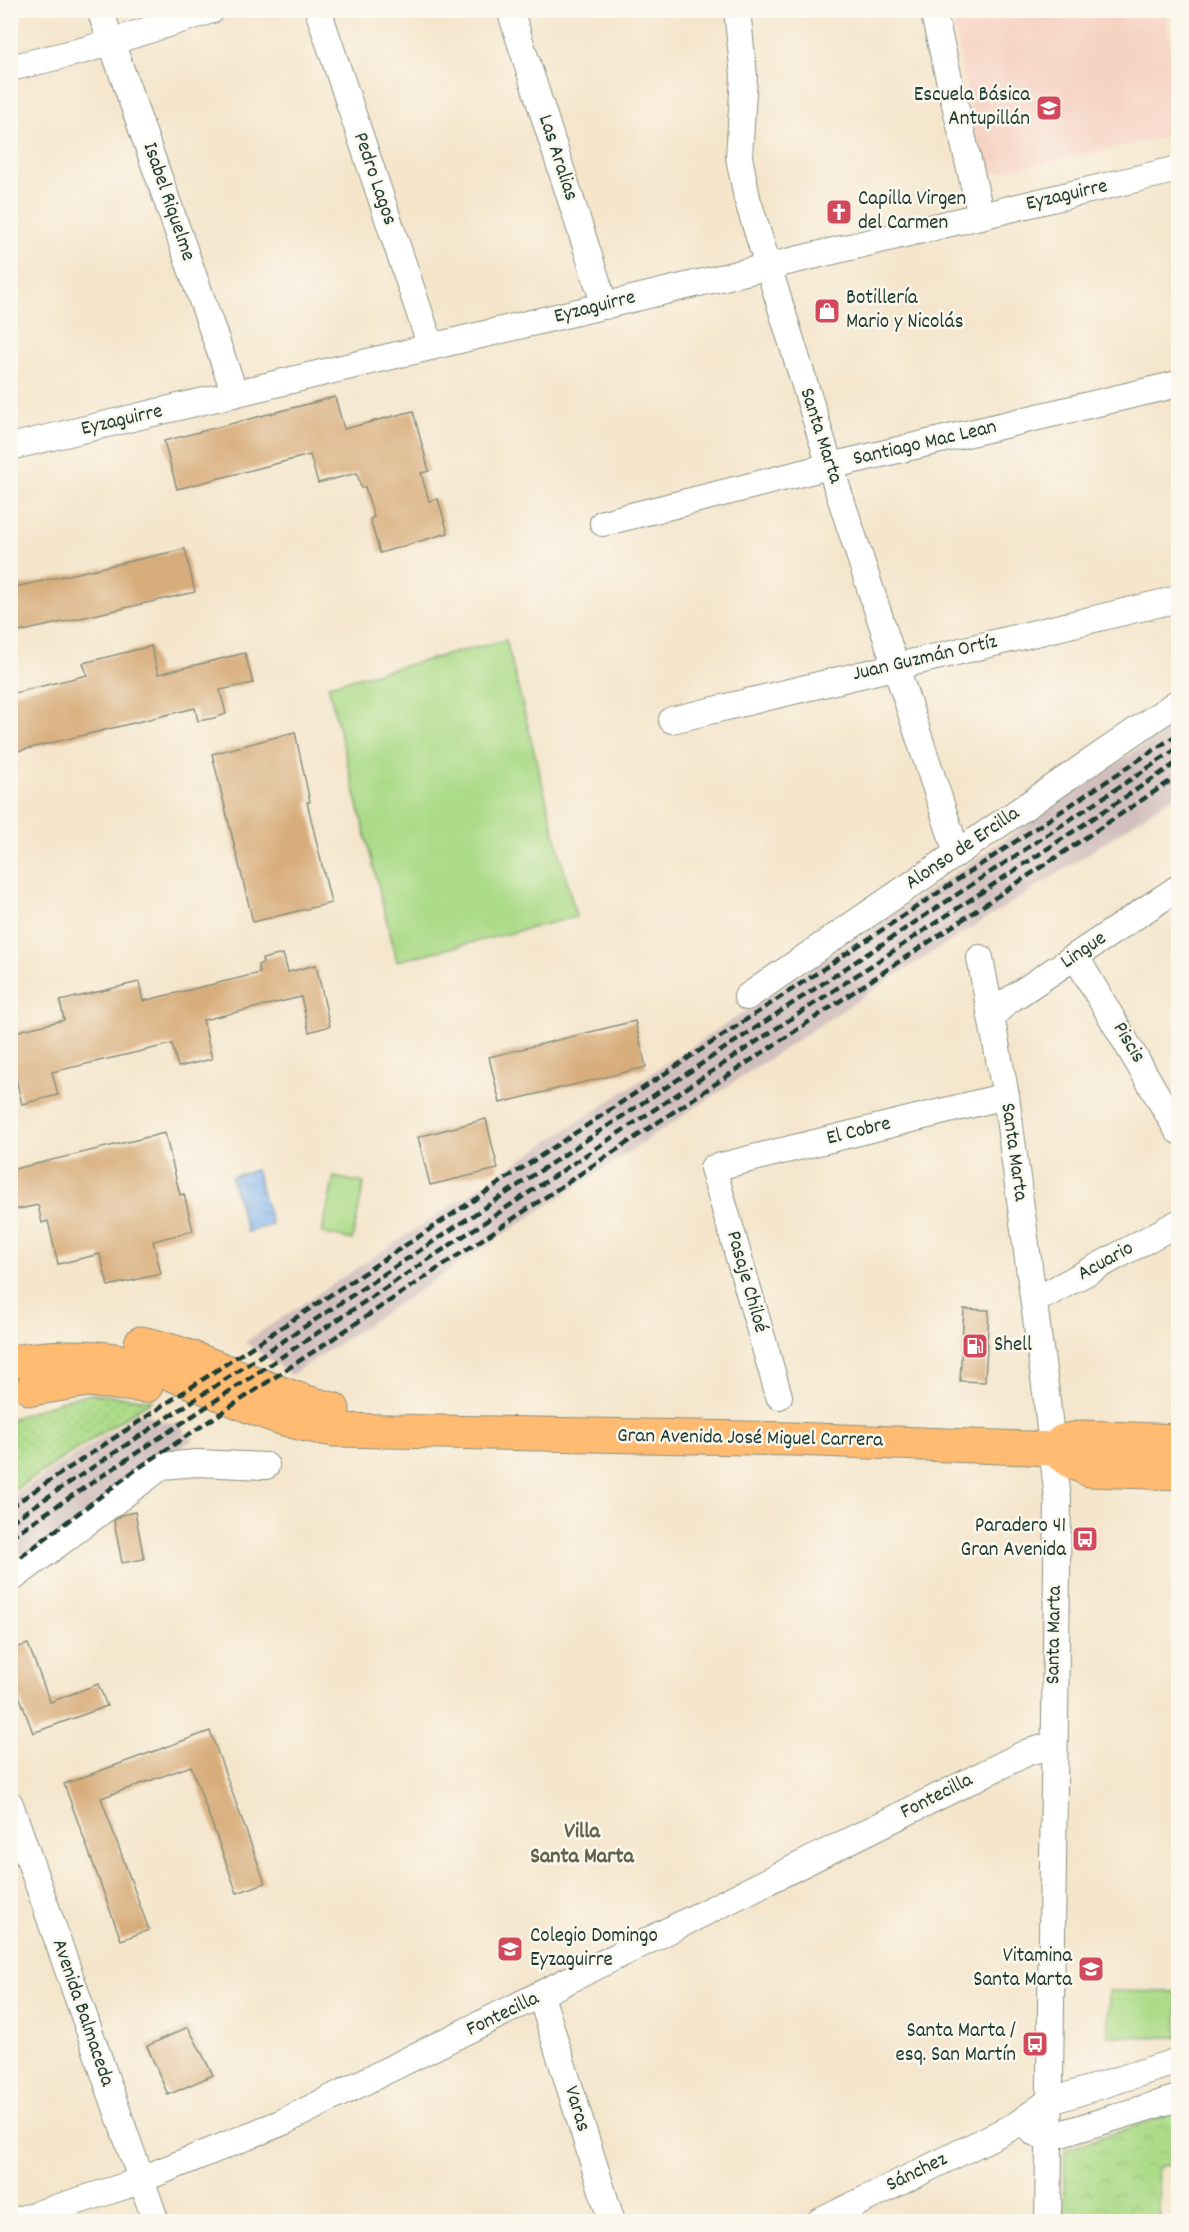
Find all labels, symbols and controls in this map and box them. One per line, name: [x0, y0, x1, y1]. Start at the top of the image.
place label: Escuela Básica Antupillán: [914, 81, 1031, 135]
school or university icon: Escuela Básica Antupillán: [1034, 93, 1064, 123]
street label: Las Aralias: [529, 111, 585, 205]
street label: Pedro Lagos: [344, 129, 404, 229]
street label: Isabel Riquelme: [134, 139, 202, 265]
street label: Eyzaguirre: [1023, 172, 1111, 220]
place label: Capilla Virgen del Carmen: [858, 185, 966, 239]
church icon: Capilla Virgen del Carmen: [824, 197, 854, 227]
street label: Eyzaguirre: [551, 283, 639, 333]
place label: Botillería Mario y Nicolás: [846, 284, 964, 338]
shop icon: Botillería Mario y Nicolás: [812, 296, 842, 326]
street label: Santa Marta: [790, 384, 850, 489]
street label: Eyzaguirre: [78, 397, 166, 445]
street label: Santiago Mac Lean: [850, 413, 1000, 475]
street label: Juan Guzmán Ortíz: [850, 628, 1000, 690]
street label: Alonso de Ercilla: [900, 799, 1027, 898]
street label: Lingue: [1055, 925, 1113, 977]
street label: Piscis: [1104, 1017, 1152, 1069]
street label: Santa Marta: [991, 1101, 1035, 1204]
street label: El Cobre: [824, 1110, 894, 1154]
street label: Pasaje Chiloé: [717, 1227, 775, 1337]
street label: Acuario: [1073, 1234, 1139, 1290]
fuel station icon: Shell: [960, 1331, 990, 1361]
place label: Shell: [994, 1331, 1032, 1361]
street label: Gran Avenida José Miguel Carrera: [617, 1422, 884, 1456]
place label: Paradero 41 Gran Avenida: [961, 1512, 1067, 1566]
bus stop icon: Paradero 41 Gran Avenida: [1070, 1524, 1100, 1554]
street label: Santa Marta: [1039, 1584, 1071, 1685]
street label: Fontecilla: [896, 1766, 979, 1828]
district label: Villa Santa Marta: [530, 1817, 634, 1873]
place label: Colegio Domingo Eyzaguirre: [530, 1922, 658, 1976]
school or university icon: Colegio Domingo Eyzaguirre: [495, 1934, 525, 1964]
street label: Avenida Balmaceda: [43, 1935, 122, 2092]
place label: Vitamina Santa Marta: [973, 1942, 1073, 1996]
school or university icon: Vitamina Santa Marta: [1076, 1954, 1106, 1984]
street label: Fontecilla: [462, 1984, 545, 2045]
place label: Santa Marta / esq. San Martín: [895, 2017, 1016, 2071]
bus stop icon: Santa Marta / esq. San Martín: [1020, 2029, 1050, 2059]
street label: Varas: [555, 2082, 597, 2136]
street label: Sánchez: [881, 2145, 953, 2201]

